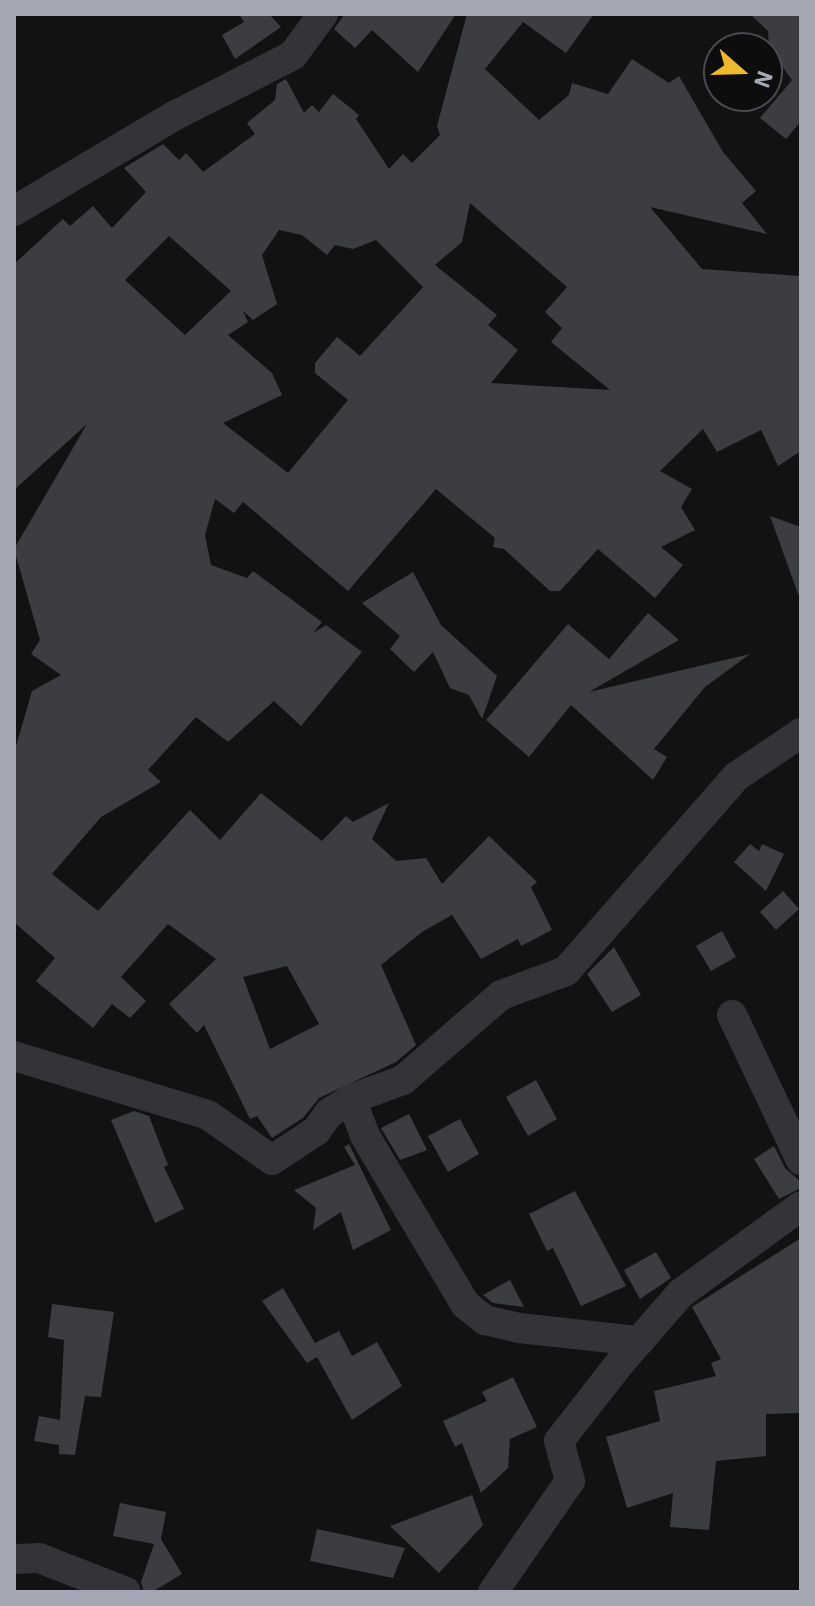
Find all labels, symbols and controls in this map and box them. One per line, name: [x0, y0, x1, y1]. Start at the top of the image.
north arrow: [703, 32, 783, 112]
text: N: [748, 67, 780, 92]

